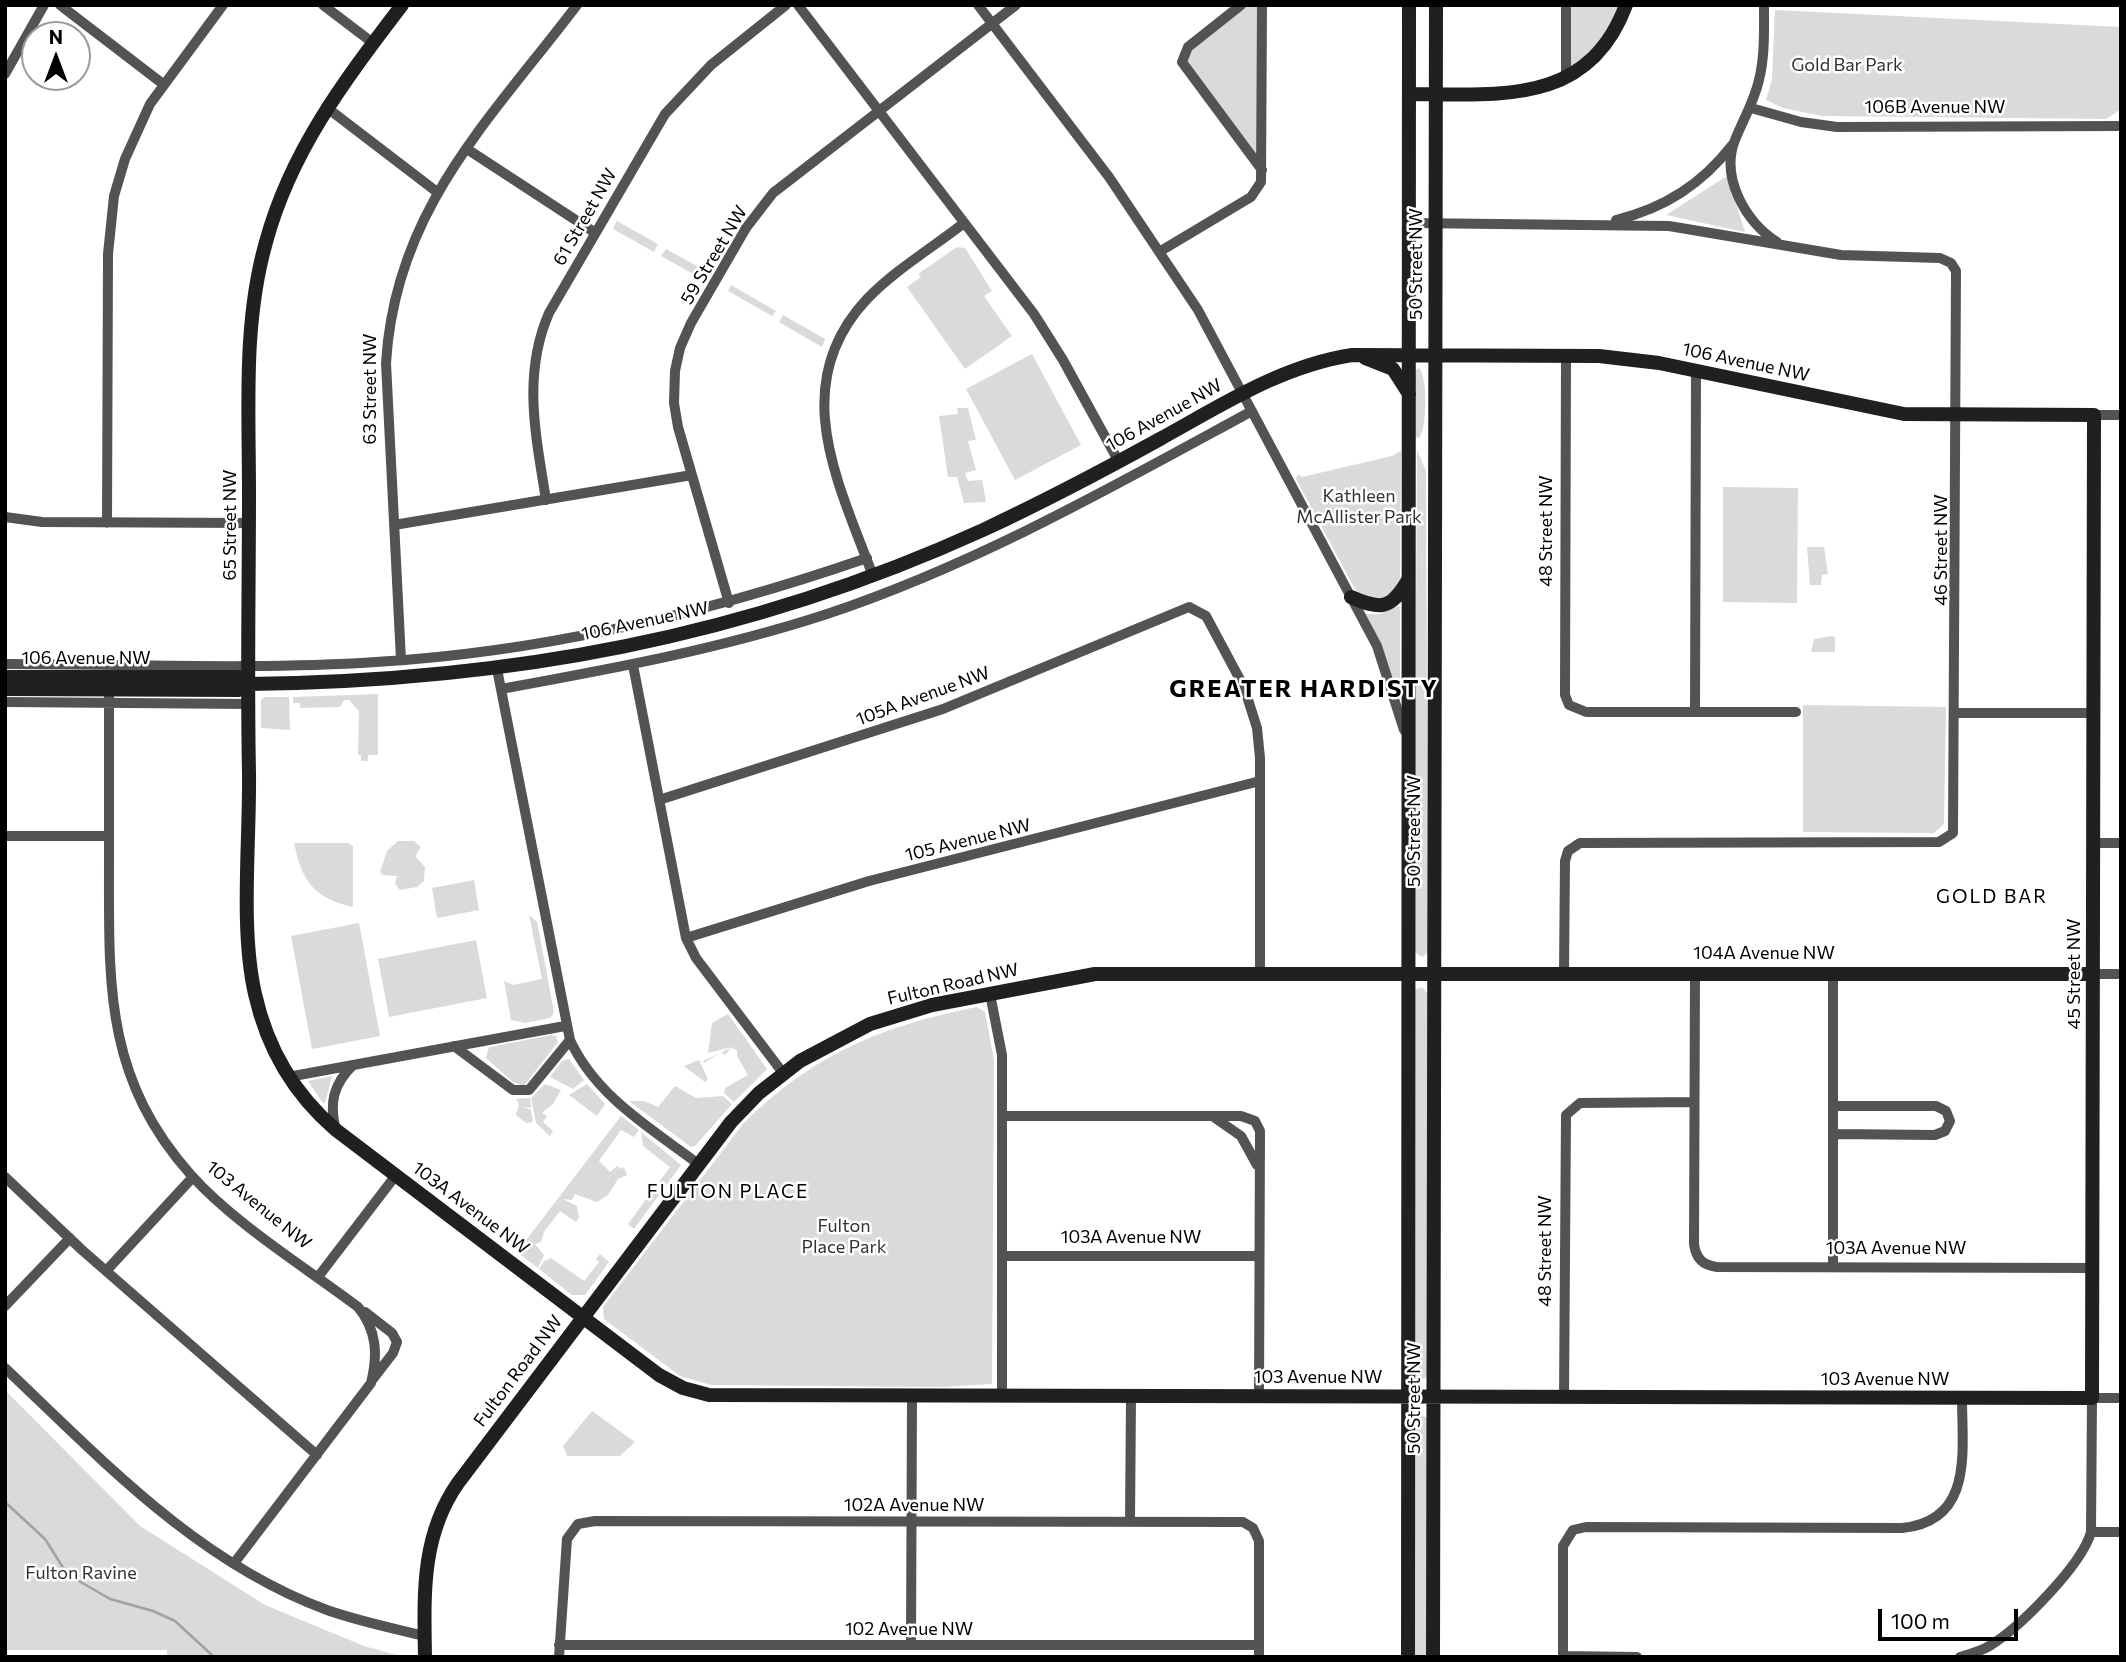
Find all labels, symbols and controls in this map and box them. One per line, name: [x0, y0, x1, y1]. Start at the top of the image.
north arrow: [21, 21, 91, 91]
text: N: [49, 25, 63, 48]
park label: Gold Bar Park: [1791, 54, 1903, 76]
street label: 106B Avenue NW: [1865, 96, 2005, 118]
street label: 61 Street NW: [549, 165, 621, 269]
street label: 59 Street NW: [676, 202, 752, 308]
street label: 50 Street NW: [1405, 208, 1427, 320]
street label: 63 Street NW: [359, 334, 381, 444]
street label: 106 Avenue NW: [1681, 338, 1811, 386]
street label: 106 Avenue NW: [1102, 374, 1226, 456]
street label: 65 Street NW: [219, 470, 241, 580]
street label: 48 Street NW: [1535, 475, 1557, 587]
park label: Kathleen McAllister Park: [1296, 485, 1422, 528]
street label: 46 Street NW: [1930, 494, 1952, 606]
street label: 106 Avenue NW: [580, 597, 710, 645]
street label: 106 Avenue NW: [21, 647, 151, 669]
street label: 105A Avenue NW: [853, 662, 993, 730]
district label: GREATER HARDISTY: [1171, 675, 1437, 703]
street label: 50 Street NW: [1403, 775, 1425, 887]
street label: 105 Avenue NW: [903, 814, 1033, 866]
district label: GOLD BAR: [1937, 886, 2047, 908]
street label: 45 Street NW: [2063, 919, 2085, 1029]
street label: 104A Avenue NW: [1693, 942, 1835, 964]
street label: Fulton Road NW: [885, 958, 1021, 1010]
street label: 103 Avenue NW: [202, 1156, 316, 1254]
street label: 103A Avenue NW: [408, 1157, 534, 1259]
district label: FULTON PLACE: [648, 1181, 808, 1203]
street label: 48 Street NW: [1534, 1195, 1556, 1307]
park label: Fulton Place Park: [802, 1215, 886, 1258]
street label: 103A Avenue NW: [1061, 1226, 1201, 1248]
street label: 103A Avenue NW: [1826, 1237, 1966, 1259]
street label: Fulton Road NW: [469, 1311, 567, 1431]
street label: 50 Street NW: [1403, 1342, 1425, 1454]
street label: 103 Avenue NW: [1254, 1366, 1382, 1388]
street label: 103 Avenue NW: [1821, 1368, 1949, 1390]
street label: 102A Avenue NW: [844, 1494, 984, 1516]
park label: Fulton Ravine: [25, 1562, 137, 1584]
scale bar: [1881, 1596, 2021, 1640]
text: 100 m: [1891, 1608, 1950, 1633]
street label: 102 Avenue NW: [845, 1618, 973, 1640]

